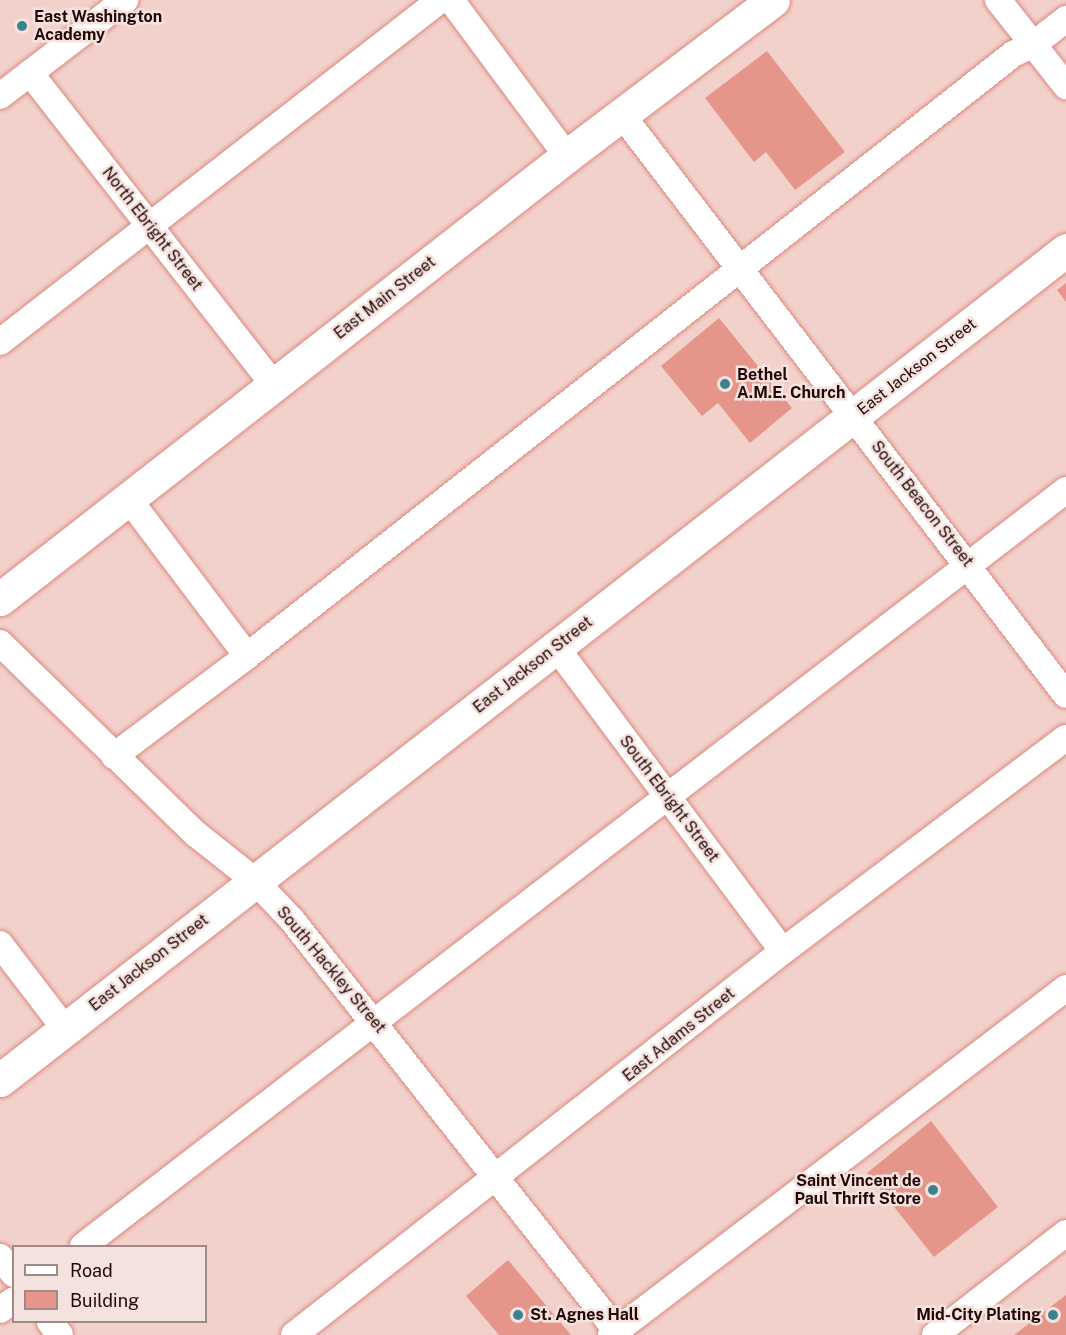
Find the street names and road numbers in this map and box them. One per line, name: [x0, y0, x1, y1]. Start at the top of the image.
street label: North Ebright Street: [98, 163, 206, 295]
street label: East Main Street: [330, 252, 440, 344]
street label: East Jackson Street: [854, 314, 980, 420]
street label: South Beacon Street: [867, 437, 977, 571]
street label: East Jackson Street: [470, 612, 596, 718]
street label: South Ebright Street: [615, 732, 723, 866]
street label: South Hackley Street: [272, 903, 390, 1037]
street label: East Jackson Street: [86, 910, 212, 1016]
street label: East Adams Street: [619, 984, 739, 1086]

